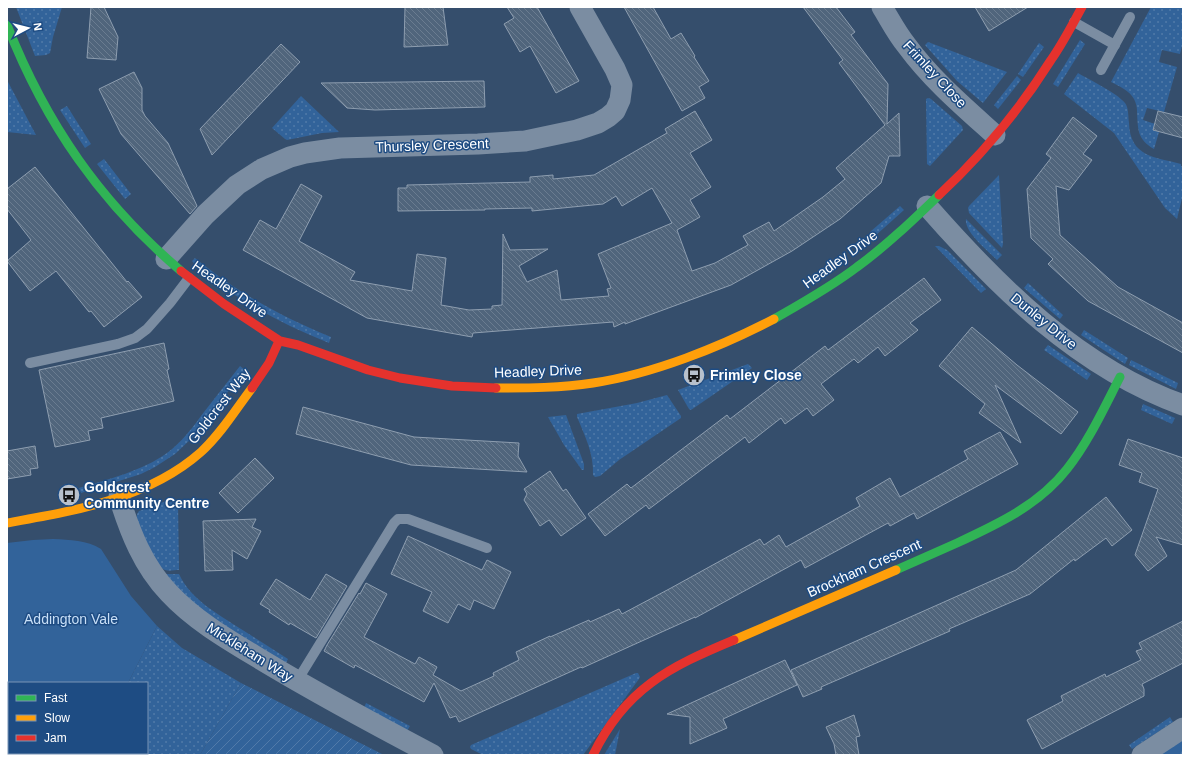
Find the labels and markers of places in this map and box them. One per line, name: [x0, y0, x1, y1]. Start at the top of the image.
bus stop icon: Frimley Close: [681, 362, 707, 388]
place label: Frimley Close: [710, 367, 802, 383]
place label: Goldcrest Community Centre: [84, 479, 209, 511]
bus stop icon: Goldcrest Community Centre: [56, 482, 82, 508]

